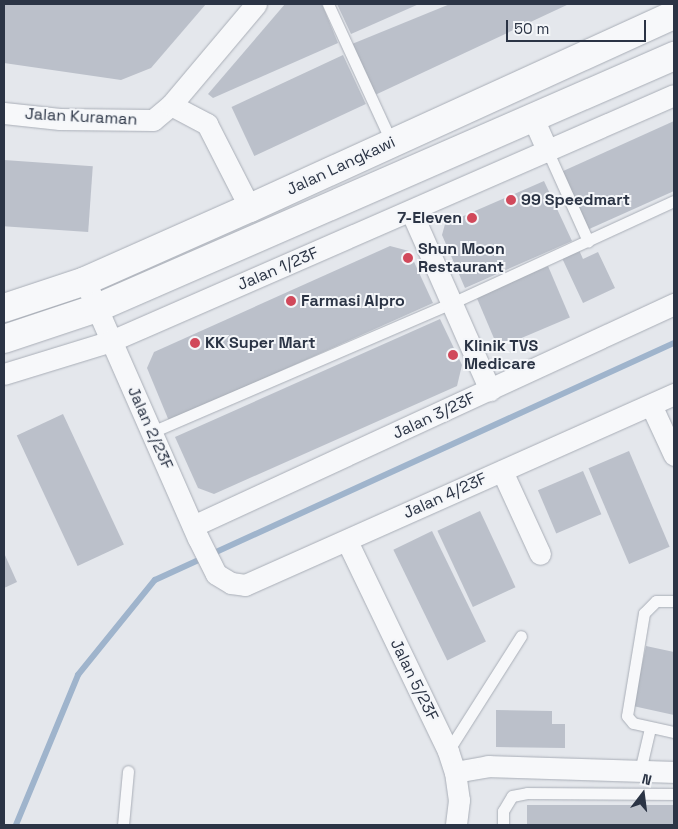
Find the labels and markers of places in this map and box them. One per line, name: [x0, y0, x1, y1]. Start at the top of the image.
place label: 99 Speedmart: [521, 190, 630, 210]
marker: 99 Speedmart: [505, 194, 517, 206]
place label: 7-Eleven: [397, 208, 462, 228]
marker: 7-Eleven: [466, 212, 478, 224]
place label: Shun Moon Restaurant: [418, 239, 505, 277]
marker: Shun Moon Restaurant: [402, 252, 414, 264]
place label: Farmasi Alpro: [301, 291, 405, 311]
marker: Farmasi Alpro: [285, 295, 297, 307]
place label: KK Super Mart: [205, 333, 315, 353]
place label: Klinik TVS Medicare: [464, 336, 539, 374]
marker: KK Super Mart: [189, 337, 201, 349]
marker: Klinik TVS Medicare: [446, 348, 460, 362]

